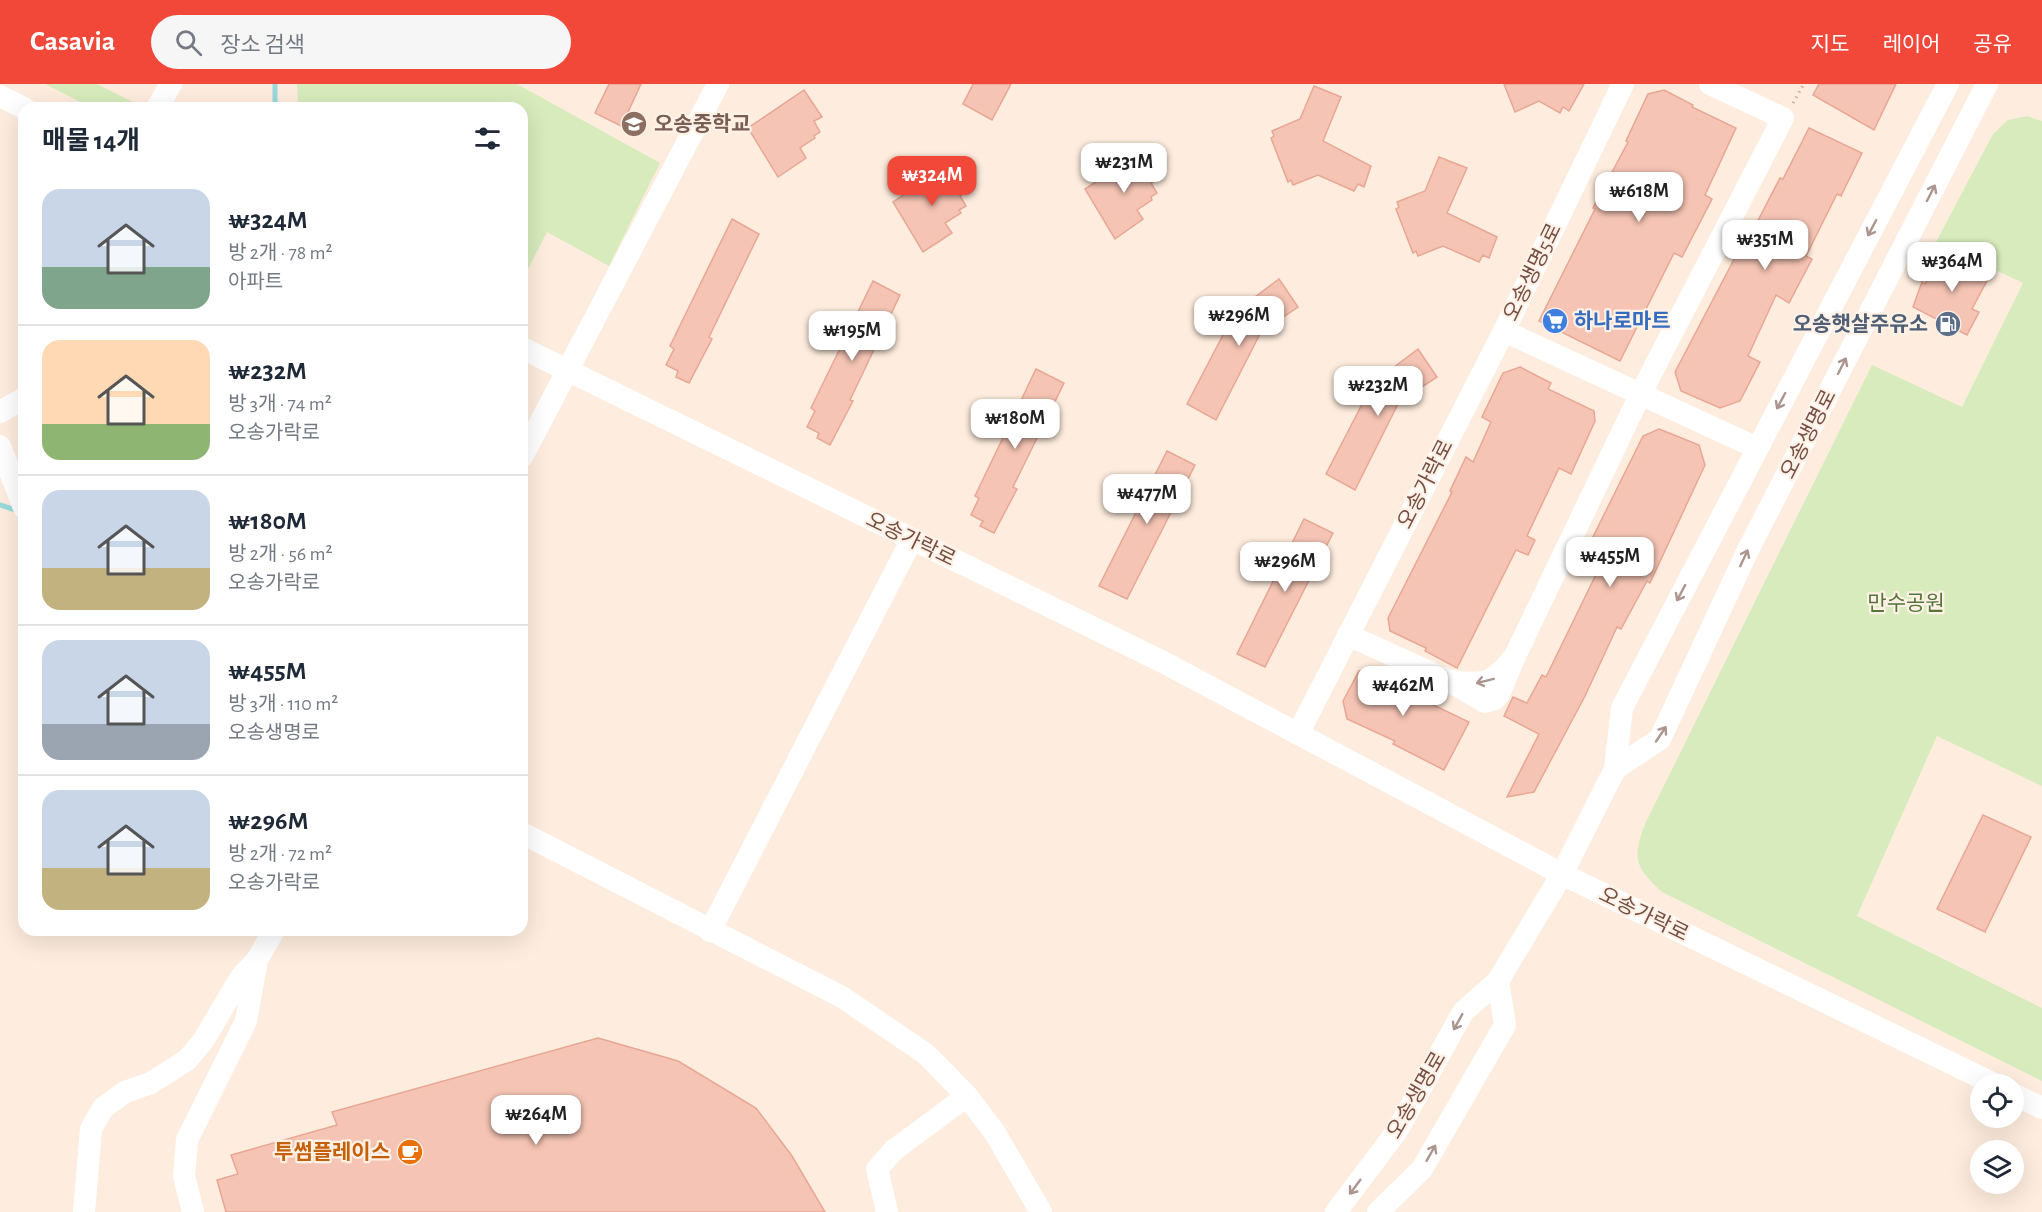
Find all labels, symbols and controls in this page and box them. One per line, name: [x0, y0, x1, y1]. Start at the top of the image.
search box: [151, 15, 571, 69]
icon: search: [172, 26, 205, 59]
text: Casavia: [30, 28, 115, 56]
text: 장소 검색: [220, 34, 305, 56]
text: 지도: [1811, 34, 1849, 55]
text: 레이어: [1882, 34, 1940, 55]
text: 공유: [1973, 34, 2012, 55]
school or university icon: 오송중학교: [619, 109, 649, 139]
place label: 오송중학교: [654, 113, 751, 135]
icon: filters: [471, 122, 504, 155]
text: 매물 14개: [42, 128, 140, 154]
pin: ₩231M: [1082, 143, 1166, 194]
text: ₩231M: [1095, 152, 1153, 172]
pin: ₩324M: [890, 156, 974, 207]
text: ₩324M: [901, 165, 963, 185]
pin: ₩618M: [1597, 172, 1681, 223]
text: ₩618M: [1609, 181, 1669, 201]
one-way arrow: [1926, 184, 1938, 202]
text: ₩324M: [228, 207, 308, 233]
icon: home: [90, 213, 162, 285]
one-way arrow: [1865, 219, 1877, 237]
street label: 오송생명5로: [1499, 220, 1565, 324]
pin: ₩351M: [1723, 220, 1807, 271]
text: ₩351M: [1736, 229, 1794, 249]
pin: ₩364M: [1910, 242, 1994, 293]
text: 방 2개 · 78 m²: [228, 243, 332, 263]
text: ₩364M: [1921, 251, 1983, 271]
text: 아파트: [228, 272, 283, 292]
pin: ₩296M: [1197, 296, 1281, 347]
text: ₩296M: [1208, 305, 1270, 325]
supermarket icon: 하나로마트: [1540, 306, 1570, 336]
fuel station icon: 오송햇살주유소: [1933, 309, 1963, 339]
place label: 하나로마트: [1574, 310, 1671, 332]
pin: ₩195M: [810, 311, 894, 362]
place label: 오송햇살주유소: [1793, 313, 1928, 335]
text: ₩195M: [823, 320, 881, 340]
one-way arrow: [1837, 357, 1849, 375]
text: ₩232M: [228, 358, 307, 384]
icon: home: [90, 364, 162, 436]
pin: ₩232M: [1336, 366, 1420, 417]
text: ₩232M: [1348, 375, 1408, 395]
street label: 오송생명로: [1776, 386, 1840, 482]
one-way arrow: [1775, 392, 1786, 410]
text: 방 3개 · 74 m²: [228, 394, 332, 414]
pin: ₩180M: [973, 399, 1057, 450]
text: ₩180M: [985, 408, 1045, 428]
text: 오송가락로: [228, 423, 320, 443]
street label: 오송가락로: [1393, 436, 1457, 532]
pin: ₩477M: [1105, 474, 1189, 525]
text: ₩477M: [1117, 483, 1177, 503]
text: ₩180M: [228, 508, 307, 534]
street label: 오송가락로: [863, 508, 959, 570]
icon: home: [90, 514, 162, 586]
pin: ₩455M: [1568, 537, 1652, 588]
pin: ₩296M: [1243, 542, 1327, 593]
text: 방 2개 · 56 m²: [228, 544, 332, 564]
text: ₩455M: [1580, 546, 1640, 566]
one-way arrow: [1739, 550, 1751, 568]
text: ₩296M: [1254, 551, 1316, 571]
text: 오송가락로: [228, 573, 320, 593]
one-way arrow: [1675, 584, 1687, 602]
park label: 만수공원: [1867, 592, 1945, 614]
text: ₩455M: [228, 658, 307, 684]
icon: home: [90, 664, 162, 736]
pin: ₩462M: [1361, 666, 1445, 717]
text: ₩462M: [1372, 675, 1434, 695]
one-way arrow: [1476, 675, 1495, 687]
text: 방 3개 · 110 m²: [228, 694, 338, 714]
text: 오송생명로: [228, 723, 320, 743]
one-way arrow: [1654, 726, 1667, 743]
text: ₩296M: [228, 808, 308, 834]
icon: home: [90, 814, 162, 886]
text: 방 2개 · 72 m²: [228, 844, 332, 864]
text: 오송가락로: [228, 873, 320, 893]
street label: 오송가락로: [1596, 883, 1692, 945]
one-way arrow: [1451, 1013, 1463, 1030]
street label: 오송생명로: [1382, 1048, 1450, 1142]
map controls: [1970, 1074, 2024, 1194]
button: locate: [1970, 1074, 2024, 1128]
pin: ₩264M: [494, 1095, 578, 1146]
text: ₩264M: [505, 1104, 567, 1124]
cafe icon: 투썸플레이스: [395, 1137, 425, 1167]
button: layers: [1970, 1140, 2024, 1194]
place label: 투썸플레이스: [274, 1141, 390, 1163]
one-way arrow: [1425, 1145, 1437, 1162]
one-way arrow: [1349, 1179, 1361, 1195]

